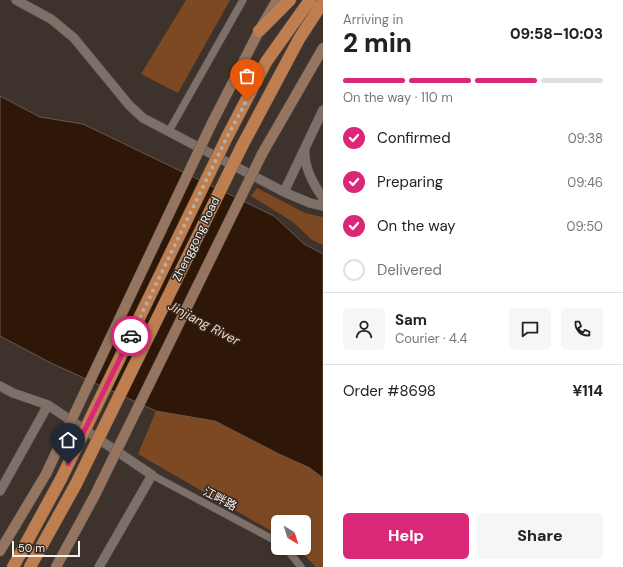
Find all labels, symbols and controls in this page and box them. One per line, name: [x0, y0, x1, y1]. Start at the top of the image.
text: Arriving in: [343, 11, 403, 28]
text: 09:58–10:03: [510, 24, 603, 44]
text: 2 min: [343, 26, 412, 60]
pin: [230, 59, 264, 100]
icon: bag: [236, 65, 258, 87]
text: On the way · 110 m: [343, 89, 453, 106]
icon: check: [343, 127, 365, 149]
text: Confirmed: [377, 128, 451, 148]
text: 09:38: [568, 130, 603, 147]
icon: check: [343, 171, 365, 193]
text: Preparing: [377, 172, 443, 192]
text: 09:46: [567, 174, 603, 191]
street label: Zhenggong Road: [169, 194, 223, 284]
icon: check: [343, 215, 365, 237]
text: On the way: [377, 216, 456, 236]
text: 09:50: [566, 218, 603, 235]
text: Delivered: [377, 260, 442, 280]
water label: Jinjiang River: [165, 297, 244, 350]
button: person: [343, 308, 385, 350]
button: chat: [509, 308, 551, 350]
button: phone: [561, 308, 603, 350]
text: Sam: [395, 310, 427, 330]
courier: [111, 316, 151, 356]
icon: car: [120, 325, 142, 347]
text: Courier · 4.4: [395, 330, 467, 347]
text: Order #8698: [343, 381, 436, 401]
text: ¥114: [573, 381, 603, 401]
pin: [51, 423, 85, 464]
icon: home: [57, 429, 79, 451]
street label: 江畔路: [200, 483, 240, 515]
button: Help: [343, 513, 469, 559]
button: Share: [477, 513, 603, 559]
north arrow: [271, 515, 311, 555]
map controls: [271, 515, 311, 555]
scale bar: [12, 539, 80, 558]
text: 50 m: [18, 541, 45, 555]

